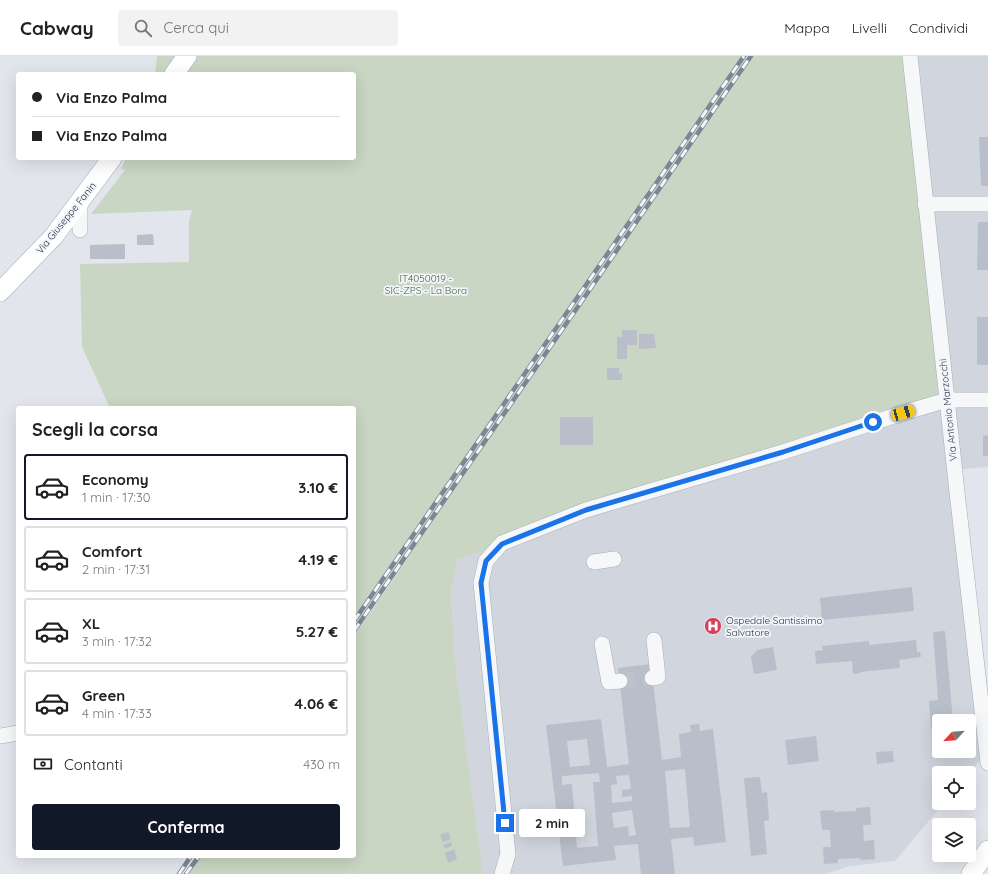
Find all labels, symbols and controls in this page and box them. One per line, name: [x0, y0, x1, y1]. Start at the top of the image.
search box: [118, 10, 398, 46]
text: Cabway: [20, 16, 94, 40]
icon: search: [132, 17, 154, 39]
text: Cerca qui: [164, 18, 229, 37]
text: Mappa: [784, 19, 830, 37]
text: Livelli: [852, 19, 887, 37]
text: Condividi: [909, 19, 968, 37]
text: Via Enzo Palma: [56, 88, 167, 107]
text: Via Enzo Palma: [56, 126, 167, 145]
street label: Via Giuseppe Fanin: [33, 180, 99, 256]
park label: IT4050019 - SIC-ZPS - La Bora: [385, 272, 467, 297]
street label: Via Antonio Marzocchi: [936, 358, 960, 462]
car: [890, 404, 916, 422]
route start: [864, 413, 882, 431]
text: Scegli la corsa: [32, 418, 158, 441]
icon: car: [34, 469, 70, 505]
text: Economy: [82, 470, 149, 489]
text: 3.10 €: [298, 478, 338, 497]
text: 1 min · 17:30: [82, 489, 151, 505]
icon: car: [34, 541, 70, 577]
text: Comfort: [82, 542, 143, 561]
text: 4.19 €: [298, 550, 338, 569]
text: 2 min · 17:31: [82, 561, 150, 577]
icon: car: [34, 613, 70, 649]
text: XL: [82, 614, 100, 633]
place label: Ospedale Santissimo Salvatore: [726, 614, 822, 639]
hospital icon: Ospedale Santissimo Salvatore: [703, 616, 723, 636]
text: 5.27 €: [296, 622, 338, 641]
text: 3 min · 17:32: [82, 633, 152, 649]
icon: car: [34, 685, 70, 721]
text: Green: [82, 686, 125, 705]
text: 4.06 €: [294, 694, 338, 713]
text: 4 min · 17:33: [82, 705, 152, 721]
north arrow: [932, 714, 976, 758]
map controls: [932, 714, 976, 862]
icon: cash: [32, 753, 54, 775]
text: Contanti: [64, 755, 123, 774]
text: 430 m: [303, 756, 340, 772]
button: locate: [932, 766, 976, 810]
button: Conferma: [32, 804, 340, 850]
callout: 2 min: [519, 809, 585, 837]
route end: [496, 814, 514, 832]
text: 2 min: [535, 815, 569, 831]
button: layers: [932, 818, 976, 862]

